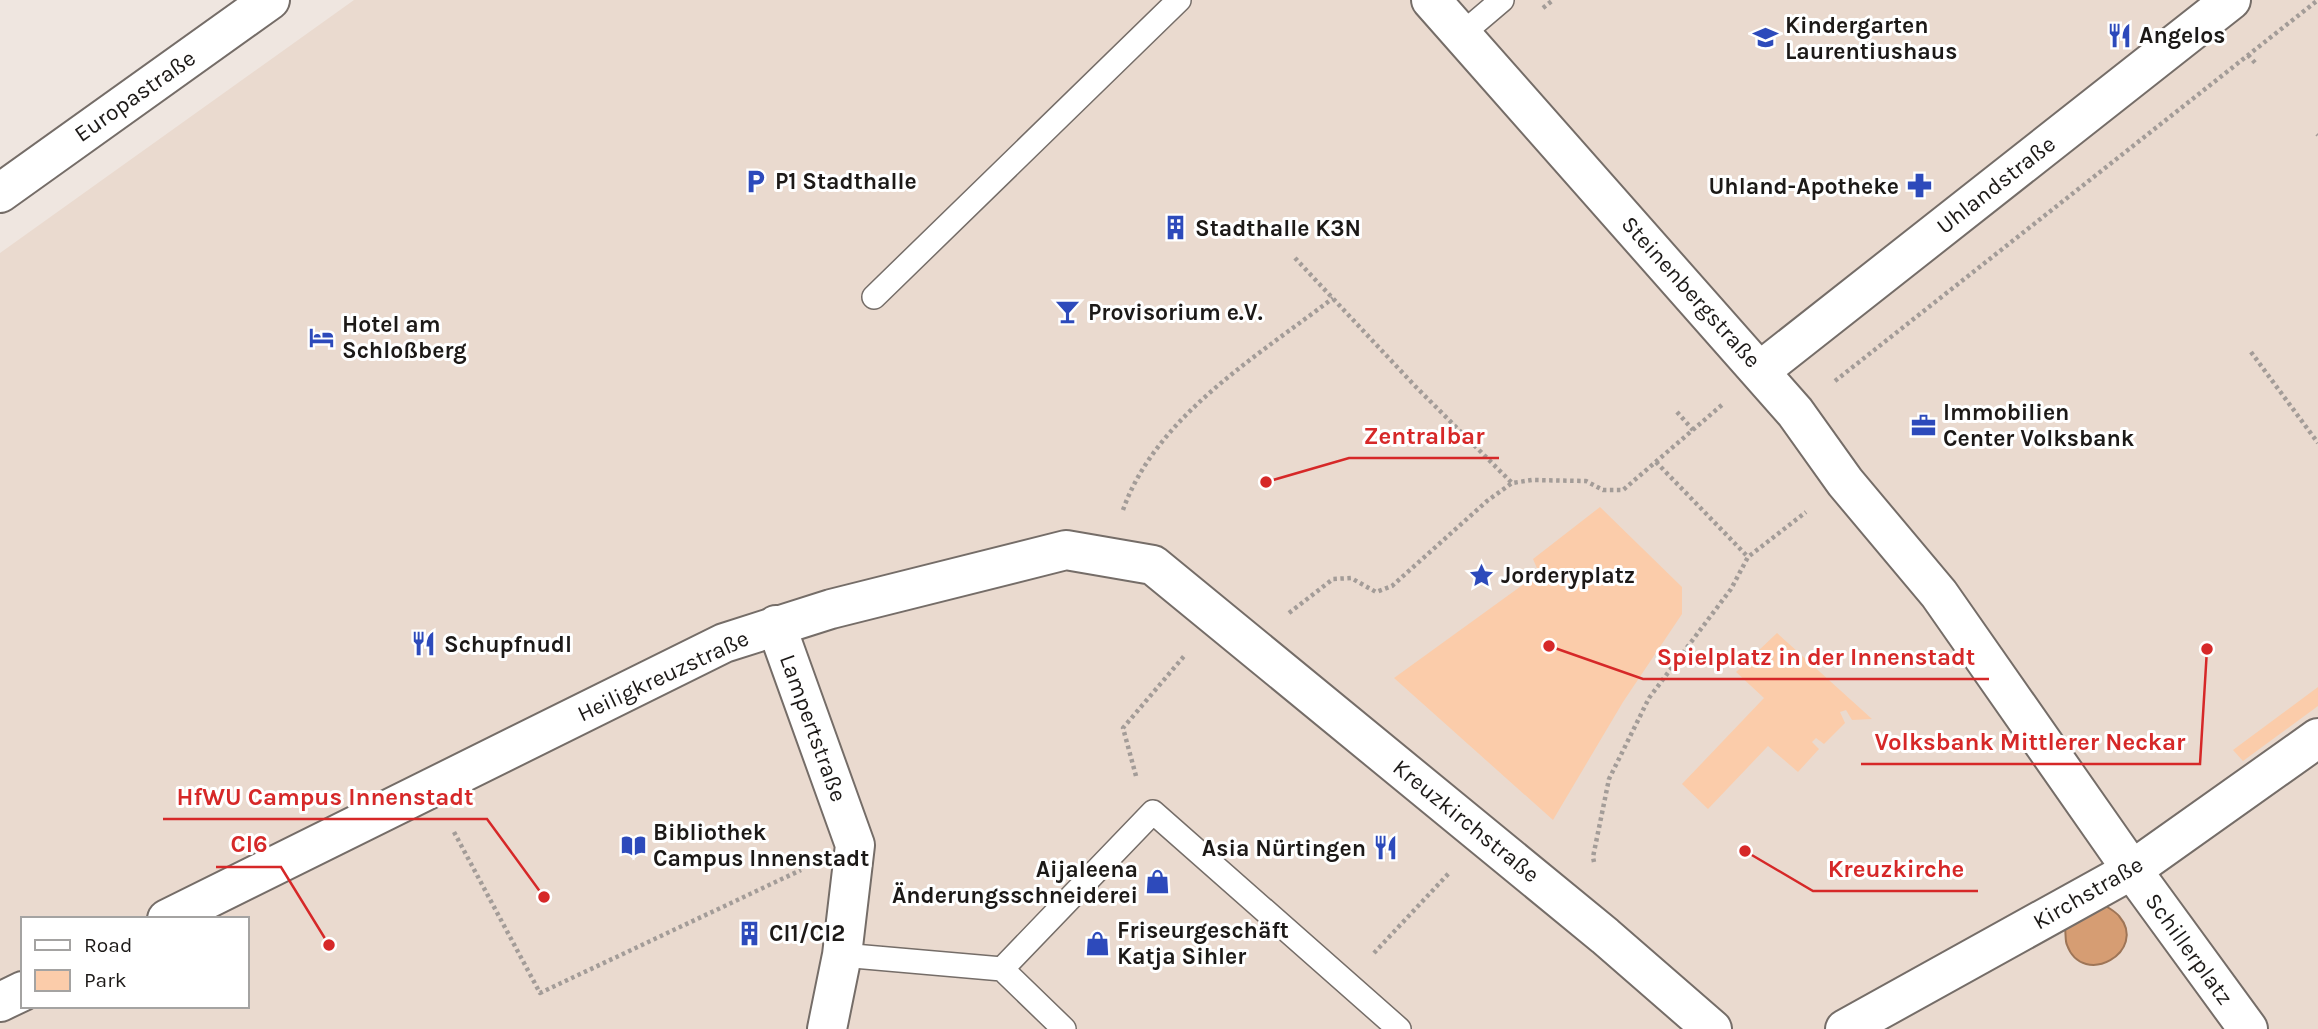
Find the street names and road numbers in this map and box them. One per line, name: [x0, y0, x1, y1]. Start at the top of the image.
street label: Europastraße: [69, 44, 201, 148]
street label: Uhlandstraße: [1931, 130, 2061, 240]
street label: Steinenbergstraße: [1616, 211, 1766, 373]
street label: Heiligkreuzstraße: [573, 624, 753, 728]
street label: Lampertstraße: [774, 651, 852, 805]
street label: Kreuzkirchstraße: [1387, 754, 1545, 888]
street label: Kirchstraße: [2028, 851, 2148, 935]
street label: Schillerplatz: [2139, 888, 2239, 1010]

